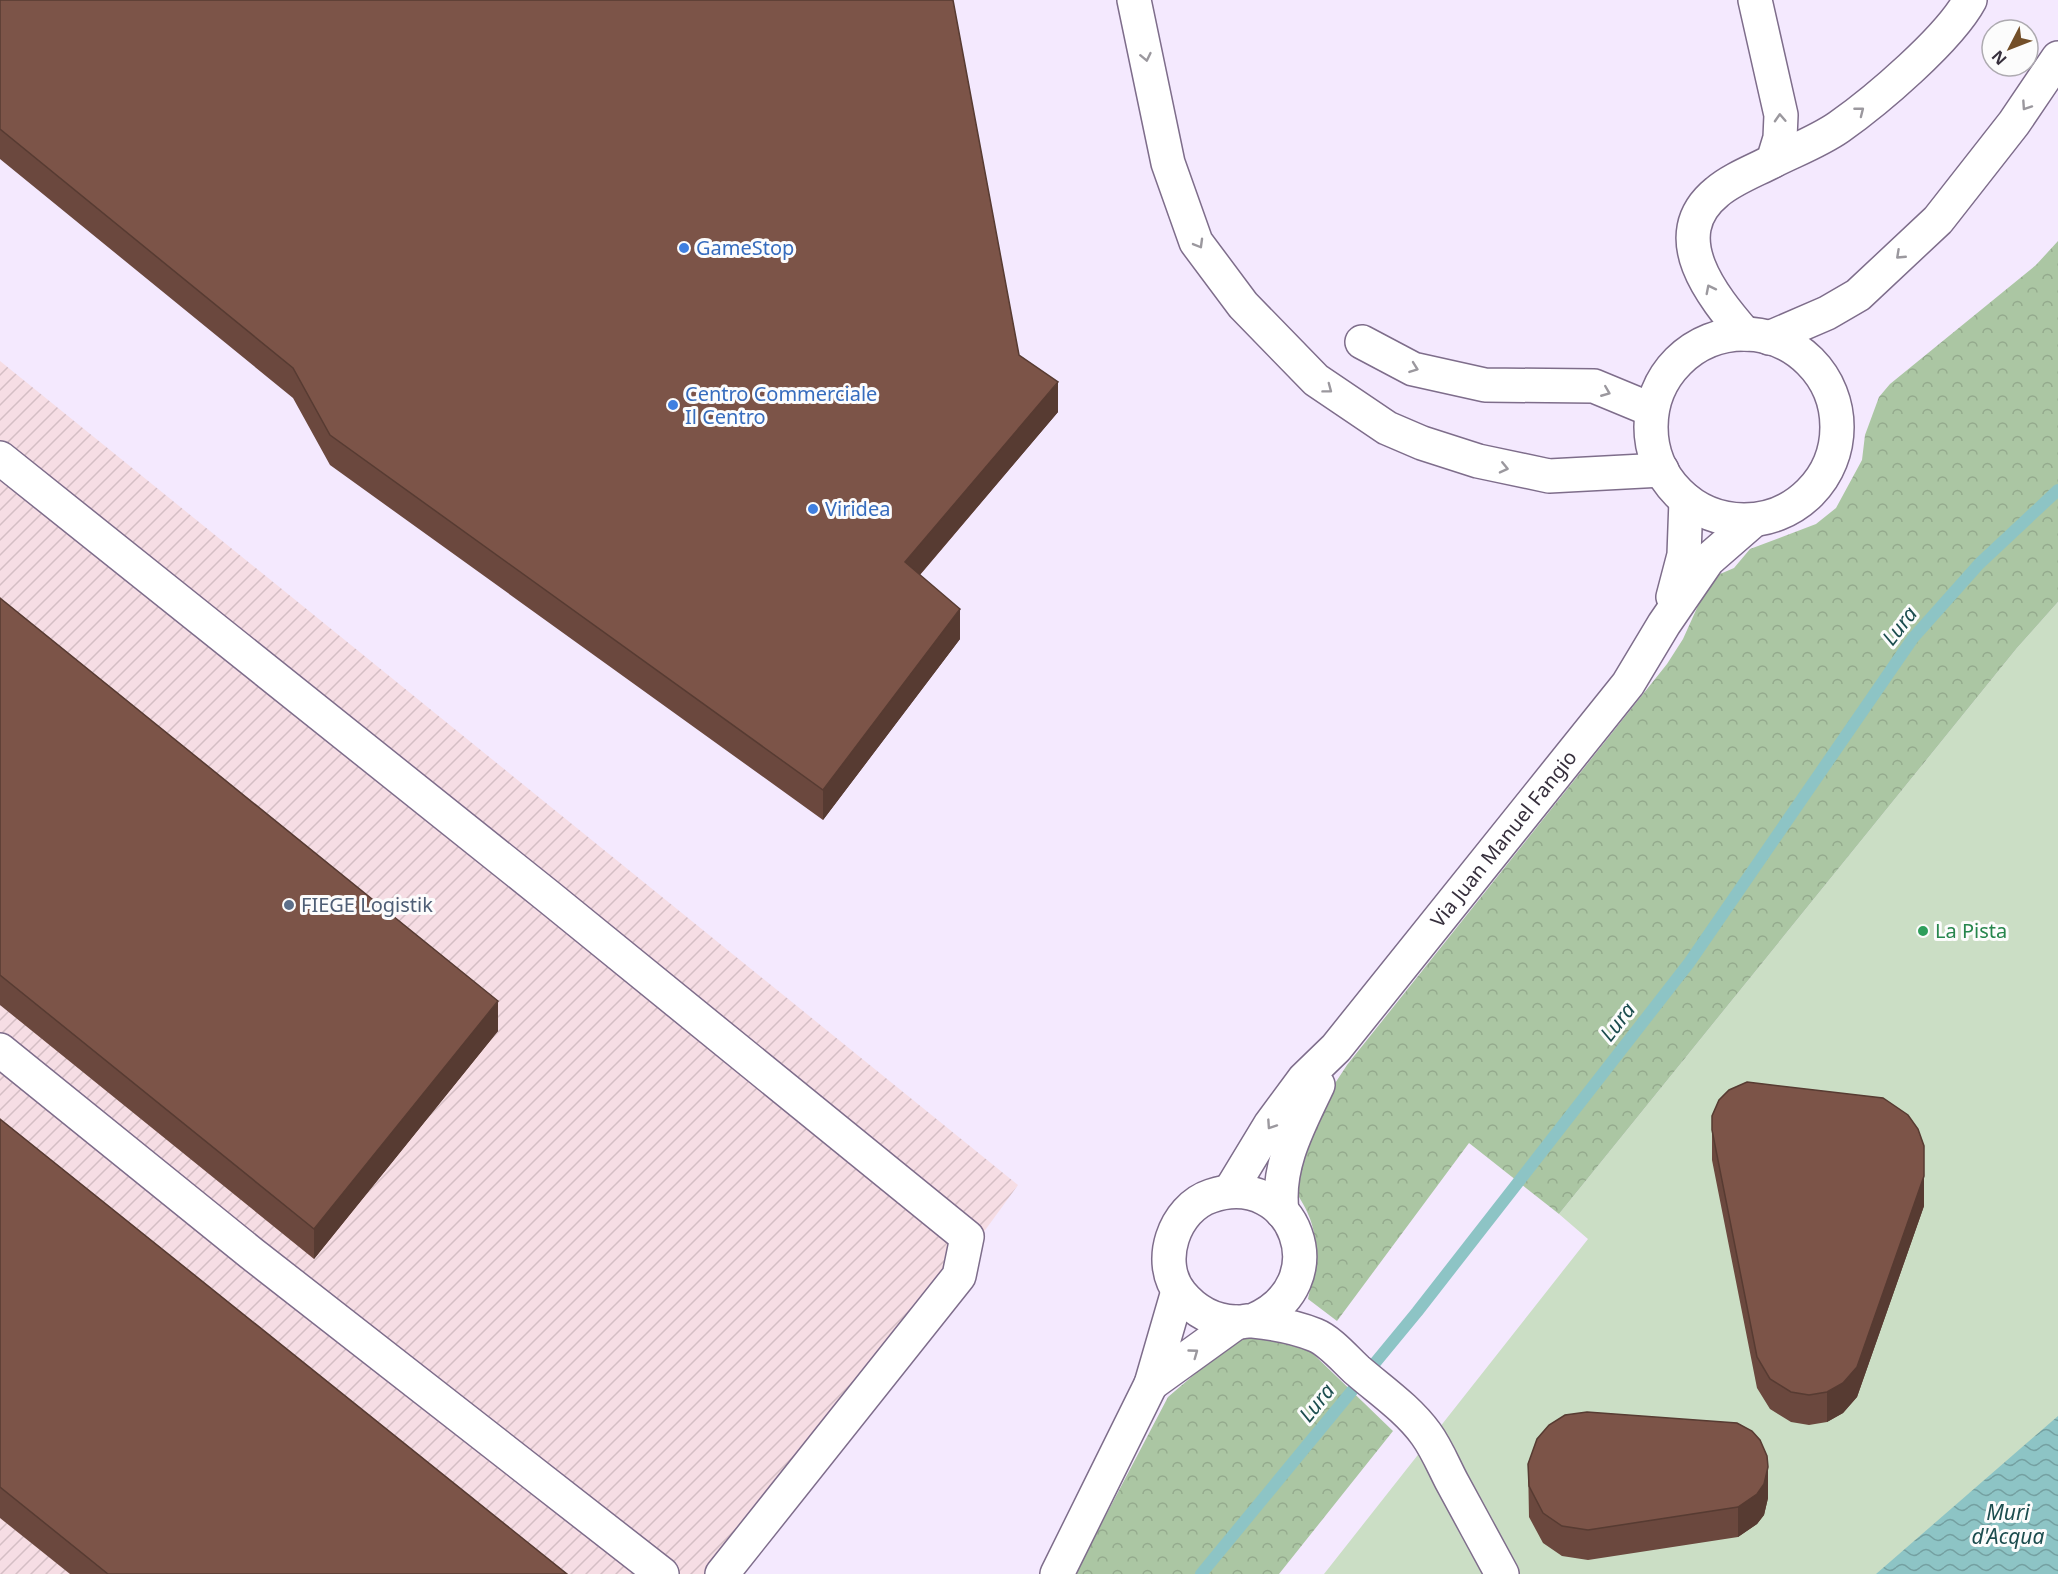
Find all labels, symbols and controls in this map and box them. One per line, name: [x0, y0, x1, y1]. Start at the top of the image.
north arrow: [1980, 18, 2040, 78]
text: N: [1986, 46, 2011, 70]
one-way arrow: [1138, 52, 1151, 62]
one-way arrow: [2021, 100, 2033, 110]
one-way arrow: [1853, 107, 1864, 118]
one-way arrow: [1773, 113, 1786, 122]
place label: GameStop: [696, 234, 794, 261]
one-way arrow: [1192, 238, 1203, 248]
marker: GameStop: [677, 241, 691, 255]
one-way arrow: [1897, 248, 1907, 259]
one-way arrow: [1705, 284, 1717, 295]
one-way arrow: [1409, 361, 1419, 373]
place label: Centro Commerciale Il Centro: [685, 380, 877, 430]
one-way arrow: [1321, 381, 1332, 392]
one-way arrow: [1600, 385, 1611, 397]
marker: Centro Commerciale Il Centro: [666, 398, 680, 412]
one-way arrow: [1499, 460, 1509, 473]
place label: Viridea: [825, 495, 890, 522]
marker: Viridea: [806, 502, 820, 516]
water label: Lura: [1875, 600, 1923, 651]
street label: Via Juan Manuel Fangio: [1424, 744, 1583, 933]
place label: FIEGE Logistik: [301, 891, 433, 918]
marker: FIEGE Logistik: [282, 898, 296, 912]
place label: La Pista: [1935, 917, 2007, 944]
marker: La Pista: [1916, 924, 1930, 938]
water label: Lura: [1593, 996, 1641, 1047]
one-way arrow: [1267, 1119, 1279, 1129]
one-way arrow: [1188, 1349, 1199, 1360]
water label: Lura: [1292, 1377, 1340, 1428]
water label: Muri d'Acqua: [1972, 1498, 2045, 1550]

